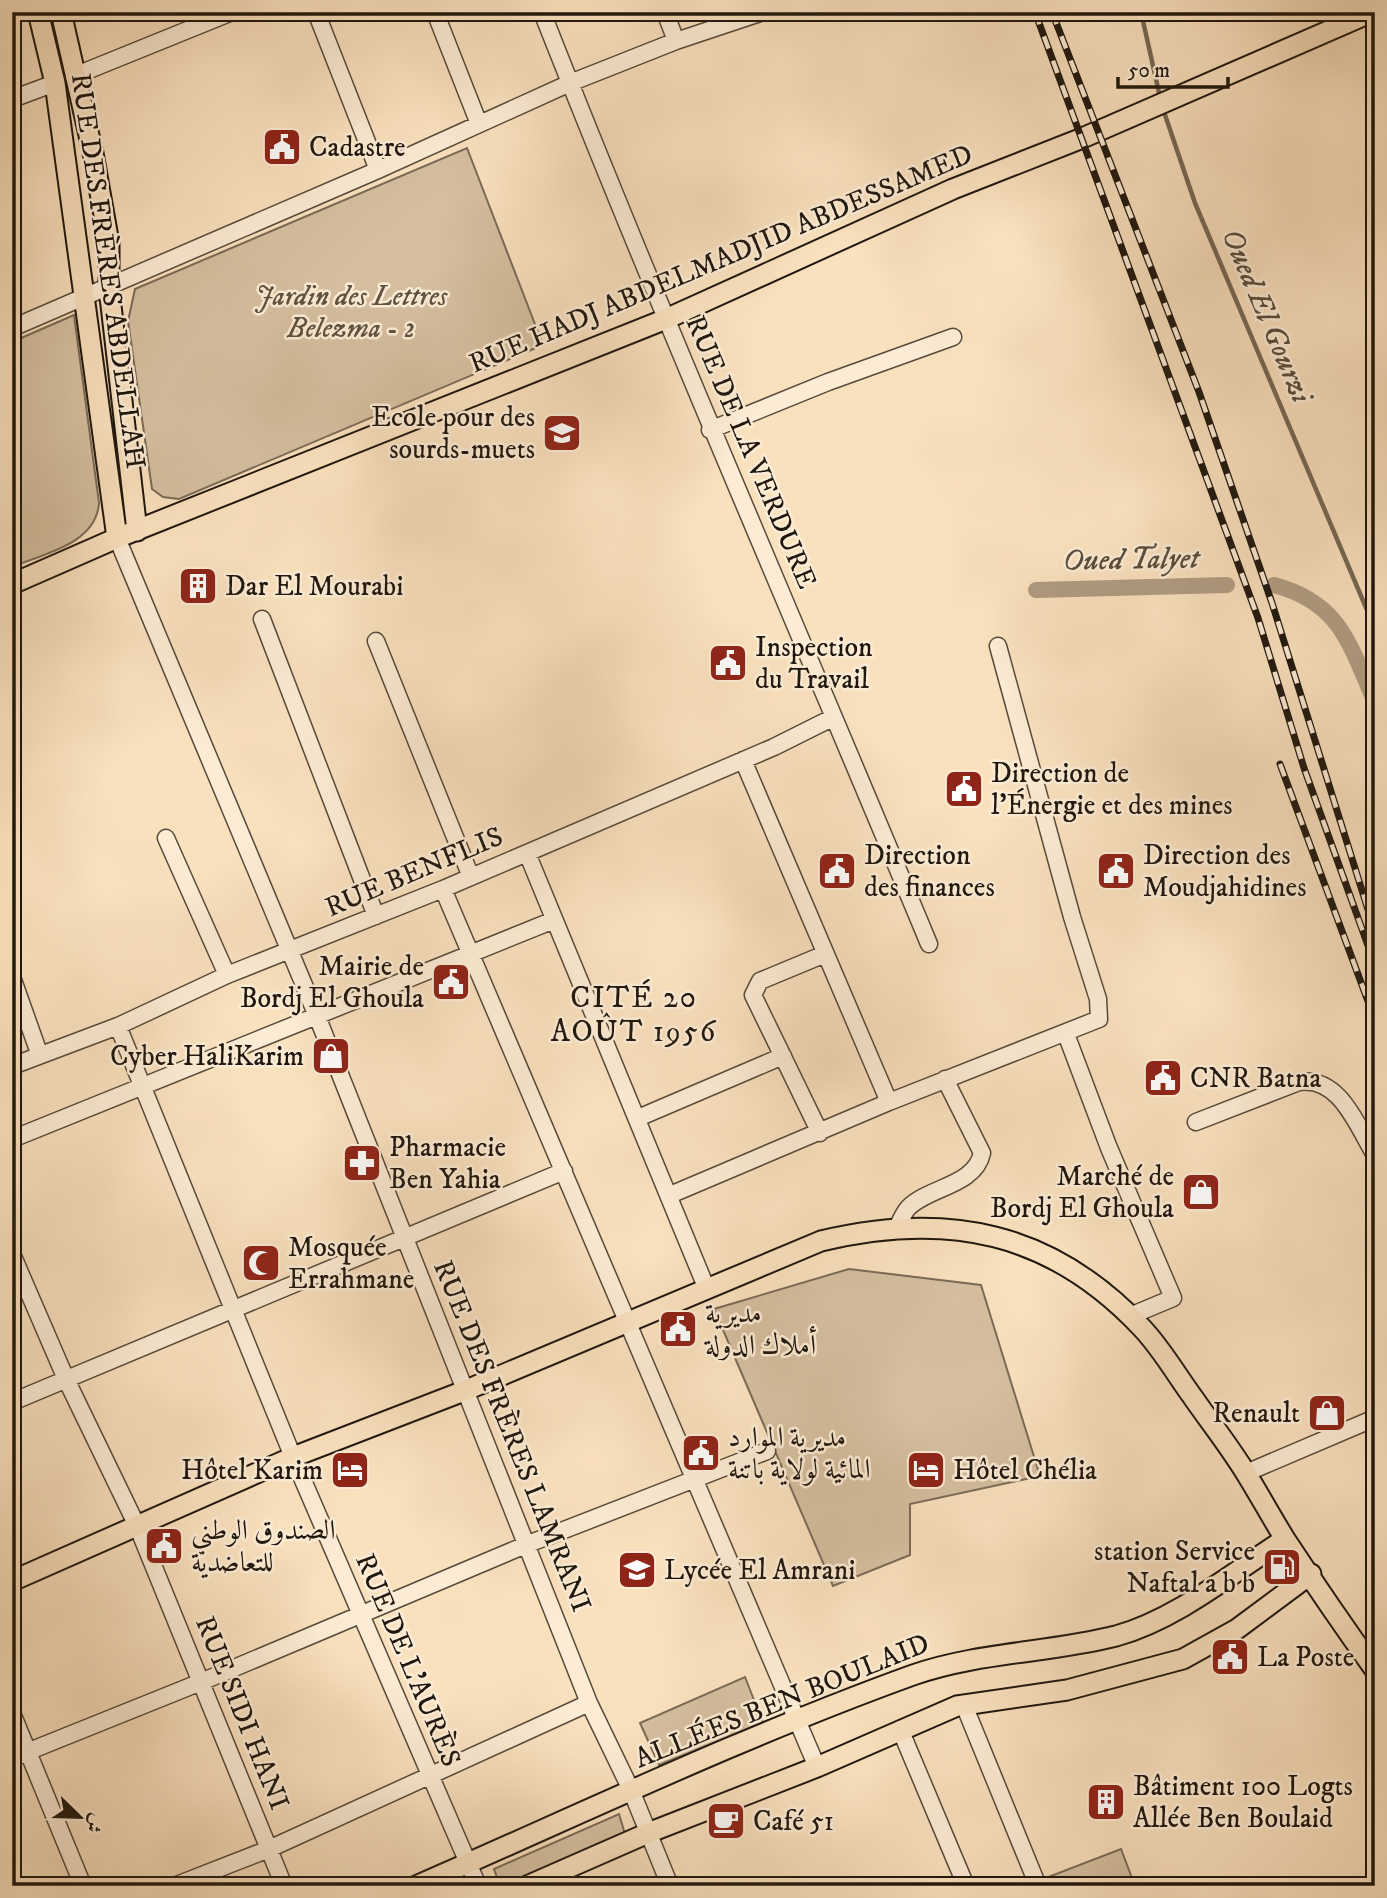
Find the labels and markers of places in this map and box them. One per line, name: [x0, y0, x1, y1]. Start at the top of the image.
public building icon: Cadastre: [261, 126, 303, 168]
place label: Cadastre: [309, 130, 406, 165]
place label: Ecole pour des sourds-muets: [371, 400, 535, 467]
school or university icon: Ecole pour des sourds-muets: [541, 412, 583, 454]
building icon: Dar El Mourabi: [177, 565, 219, 607]
place label: Dar El Mourabi: [225, 569, 403, 604]
place label: Inspection du Travail: [755, 630, 873, 697]
public building icon: Inspection du Travail: [707, 642, 749, 684]
place label: Direction de l'Énergie et des mines: [991, 756, 1233, 823]
public building icon: Direction de l'Énergie et des mines: [943, 768, 985, 810]
place label: Direction des finances: [864, 838, 995, 905]
place label: Direction des Moudjahidines: [1143, 838, 1307, 905]
public building icon: Direction des finances: [816, 850, 858, 892]
public building icon: Direction des Moudjahidines: [1095, 850, 1137, 892]
place label: Mairie de Bordj El Ghoula: [240, 949, 424, 1016]
public building icon: Mairie de Bordj El Ghoula: [430, 961, 472, 1003]
shop icon: Cyber HaliKarim: [310, 1035, 352, 1077]
place label: Cyber HaliKarim: [110, 1039, 304, 1074]
public building icon: CNR Batna: [1142, 1057, 1184, 1099]
place label: CNR Batna: [1190, 1061, 1321, 1096]
place label: Pharmacie Ben Yahia: [389, 1130, 506, 1197]
pharmacy icon: Pharmacie Ben Yahia: [341, 1142, 383, 1184]
place label: Marché de Bordj El Ghoula: [990, 1159, 1174, 1226]
shop icon: Marché de Bordj El Ghoula: [1180, 1171, 1222, 1213]
place label: Mosquée Errahmane: [288, 1230, 414, 1297]
mosque icon: Mosquée Errahmane: [240, 1242, 282, 1284]
place label: مديرية أملاك الدولة: [703, 1296, 817, 1363]
public building icon: مديرية أملاك الدولة: [657, 1308, 699, 1350]
shop icon: Renault: [1306, 1392, 1348, 1434]
place label: Renault: [1213, 1396, 1300, 1431]
place label: مديرية الموارد المائية لولاية باتنة: [728, 1420, 871, 1487]
public building icon: مديرية الموارد المائية لولاية باتنة: [680, 1432, 722, 1474]
hotel icon: Hôtel Karim: [329, 1449, 371, 1491]
hotel icon: Hôtel Chélia: [905, 1449, 947, 1491]
place label: Hôtel Karim: [181, 1453, 323, 1488]
place label: Hôtel Chélia: [953, 1453, 1097, 1488]
place label: الصندوق الوطني للتعاضدية: [191, 1513, 336, 1580]
public building icon: الصندوق الوطني للتعاضدية: [143, 1525, 185, 1567]
place label: station Service Naftal a b b: [1094, 1534, 1255, 1601]
fuel station icon: station Service Naftal a b b: [1261, 1546, 1303, 1588]
school or university icon: Lycée El Amrani: [616, 1549, 658, 1591]
place label: Lycée El Amrani: [664, 1553, 855, 1588]
public building icon: La Poste: [1209, 1636, 1251, 1678]
place label: La Poste: [1257, 1640, 1354, 1675]
place label: Bâtiment 100 Logts Allée Ben Boulaid: [1133, 1769, 1353, 1836]
building icon: Bâtiment 100 Logts Allée Ben Boulaid: [1085, 1781, 1127, 1823]
cafe icon: Café 51: [705, 1800, 747, 1842]
place label: Café 51: [753, 1804, 834, 1839]

